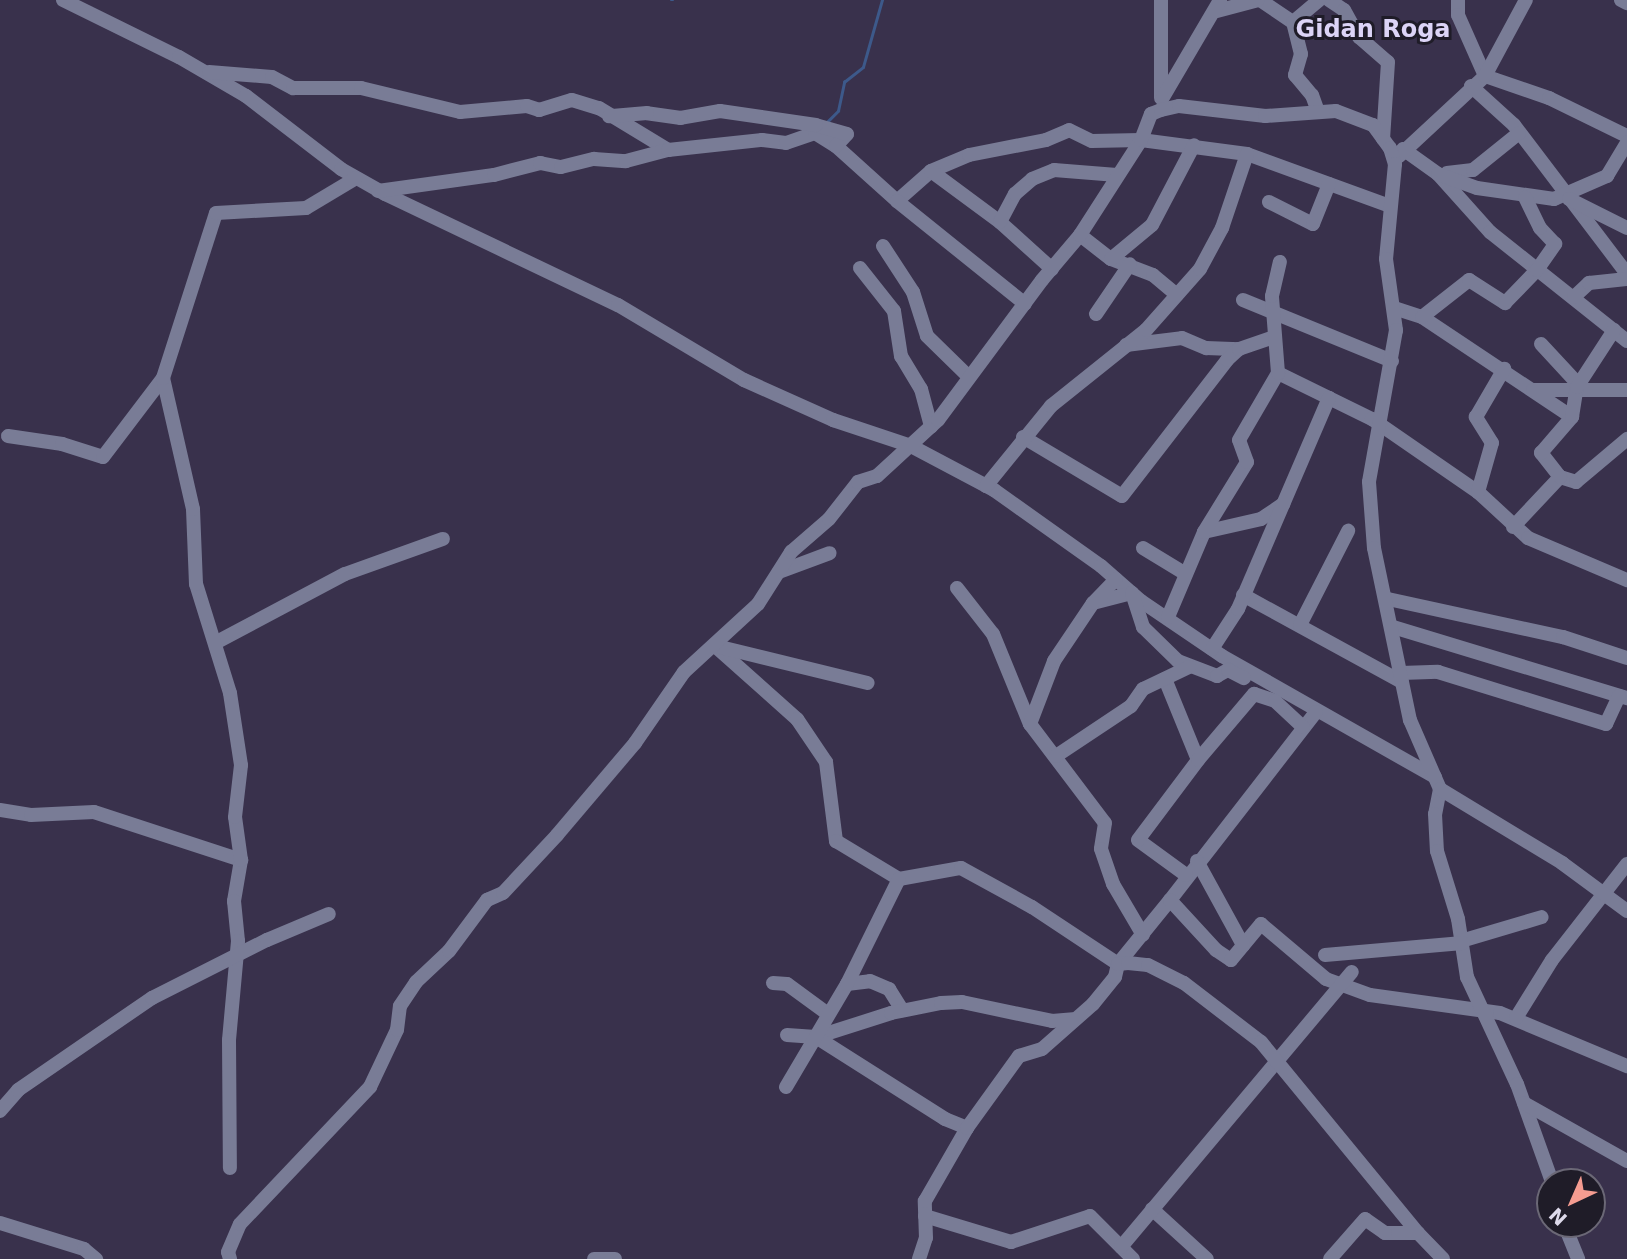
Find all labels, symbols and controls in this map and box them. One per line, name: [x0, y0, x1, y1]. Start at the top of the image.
district label: Gidan Roga: [1295, 16, 1451, 44]
north arrow: [1536, 1168, 1606, 1238]
text: N: [1544, 1203, 1571, 1230]

